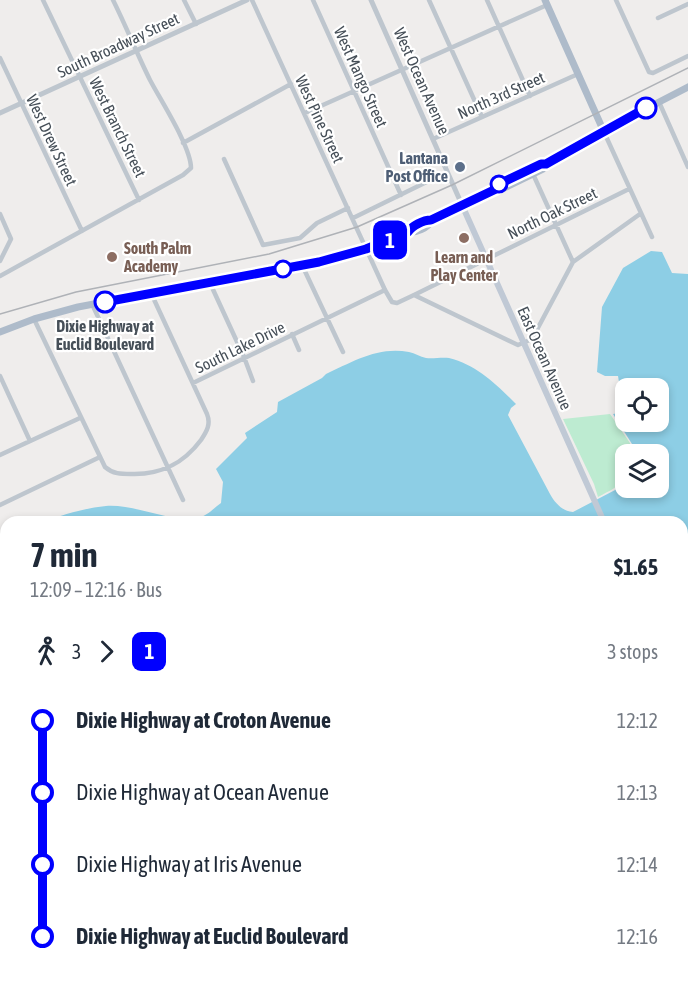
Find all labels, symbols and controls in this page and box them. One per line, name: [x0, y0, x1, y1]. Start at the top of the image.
street label: South Broadway Street: [54, 9, 182, 82]
street label: West Mango Street: [330, 24, 391, 131]
street label: West Ocean Avenue: [390, 25, 454, 137]
street label: North 3rd Street: [455, 68, 548, 122]
street label: West Pine Street: [292, 72, 348, 166]
street label: West Branch Street: [86, 74, 150, 180]
street label: West Drew Street: [23, 92, 81, 189]
unlabelled marker: [635, 97, 657, 119]
place label: Lantana Post Office: [385, 149, 448, 185]
marker: Lantana Post Office: [453, 160, 467, 174]
unlabelled marker: [490, 175, 508, 193]
street label: North Oak Street: [504, 183, 600, 242]
line badge: 1: [370, 220, 410, 260]
text: 1: [385, 228, 395, 252]
marker: Learn and Play Center: [457, 231, 471, 245]
place label: South Palm Academy: [123, 239, 191, 275]
place label: Learn and Play Center: [431, 248, 498, 284]
marker: South Palm Academy: [105, 250, 119, 264]
unlabelled marker: [274, 260, 292, 278]
marker: Dixie Highway at Euclid Boulevard: [94, 291, 116, 313]
street label: East Ocean Avenue: [514, 304, 576, 412]
place label: Dixie Highway at Euclid Boulevard: [56, 317, 155, 353]
street label: South Lake Drive: [192, 318, 288, 376]
map controls: [615, 378, 669, 498]
button: locate: [615, 378, 669, 432]
button: layers: [615, 444, 669, 498]
text: 7 min: [30, 536, 97, 574]
text: $1.65: [614, 554, 658, 580]
text: 12:09 – 12:16 · Bus: [30, 578, 162, 601]
icon: walk: [30, 635, 63, 668]
icon: forward: [90, 635, 123, 668]
text: 1: [144, 639, 154, 663]
text: 3: [72, 640, 81, 663]
text: 3 stops: [607, 640, 658, 663]
text: Dixie Highway at Croton Avenue: [76, 707, 331, 733]
text: 12:12: [617, 709, 658, 732]
text: Dixie Highway at Ocean Avenue: [76, 779, 329, 805]
text: 12:13: [617, 781, 658, 804]
text: Dixie Highway at Iris Avenue: [76, 851, 302, 877]
text: 12:14: [617, 853, 658, 876]
text: Dixie Highway at Euclid Boulevard: [76, 923, 348, 949]
text: 12:16: [617, 925, 658, 948]

